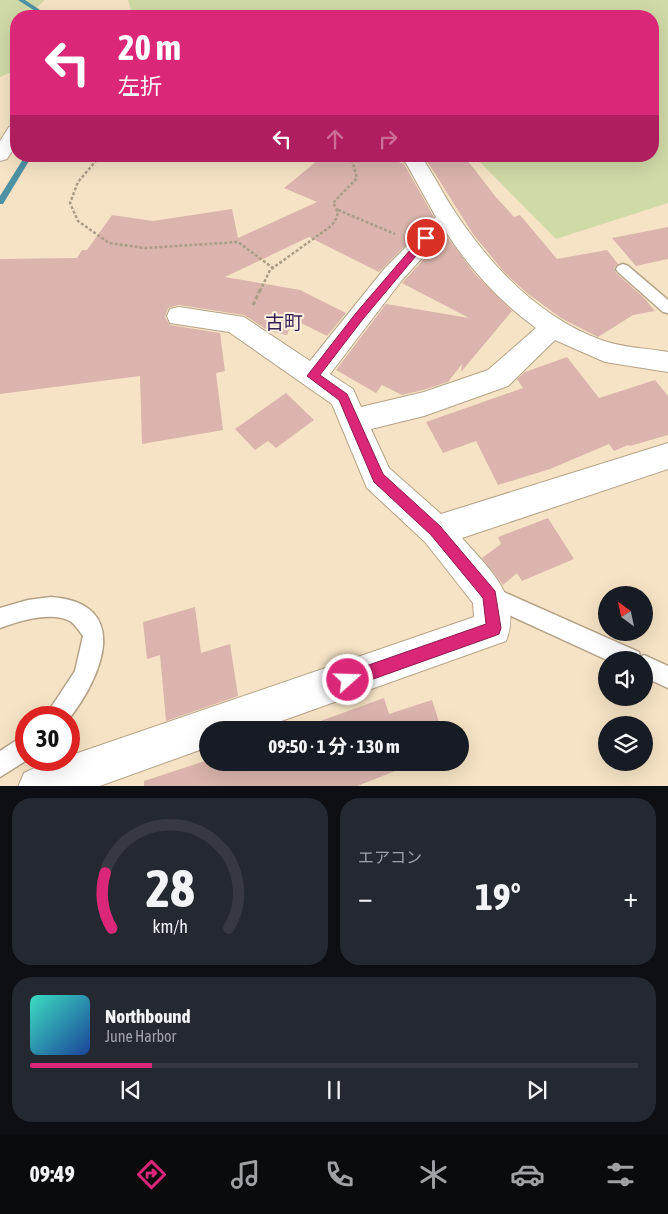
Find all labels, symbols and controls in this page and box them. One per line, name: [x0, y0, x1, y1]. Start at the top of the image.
text: 20 m: [118, 27, 181, 67]
icon: left: [35, 30, 100, 95]
text: 左折: [118, 73, 162, 99]
icon: left: [268, 125, 296, 153]
icon: ahead: [321, 125, 349, 153]
icon: right: [374, 125, 402, 153]
pin: [405, 217, 447, 259]
icon: arrive: [412, 224, 440, 252]
district label: 古町: [265, 311, 303, 333]
north arrow: [598, 586, 652, 641]
map controls: [598, 586, 653, 771]
button: sound: [598, 651, 653, 706]
position arrow: [321, 653, 373, 705]
speed limit sign: 30: [15, 706, 80, 771]
button: layers: [598, 716, 653, 771]
text: 09:50 · 1 分 · 130 m: [268, 735, 400, 757]
text: エアコン: [358, 848, 422, 866]
text: 28: [146, 858, 194, 918]
text: 19°: [475, 875, 521, 918]
text: −: [358, 881, 373, 913]
text: +: [623, 881, 638, 913]
text: km/h: [152, 916, 188, 937]
text: Northbound: [105, 1005, 191, 1027]
text: June Harbor: [105, 1027, 176, 1045]
icon: previous: [117, 1076, 145, 1104]
icon: pause: [320, 1076, 348, 1104]
icon: next: [523, 1076, 551, 1104]
icon: directions: [134, 1157, 169, 1192]
icon: music: [228, 1157, 263, 1192]
icon: phone: [322, 1157, 357, 1192]
icon: climate: [416, 1157, 451, 1192]
icon: car: [510, 1157, 545, 1192]
icon: filters: [603, 1157, 638, 1192]
text: 09:49: [29, 1161, 75, 1187]

